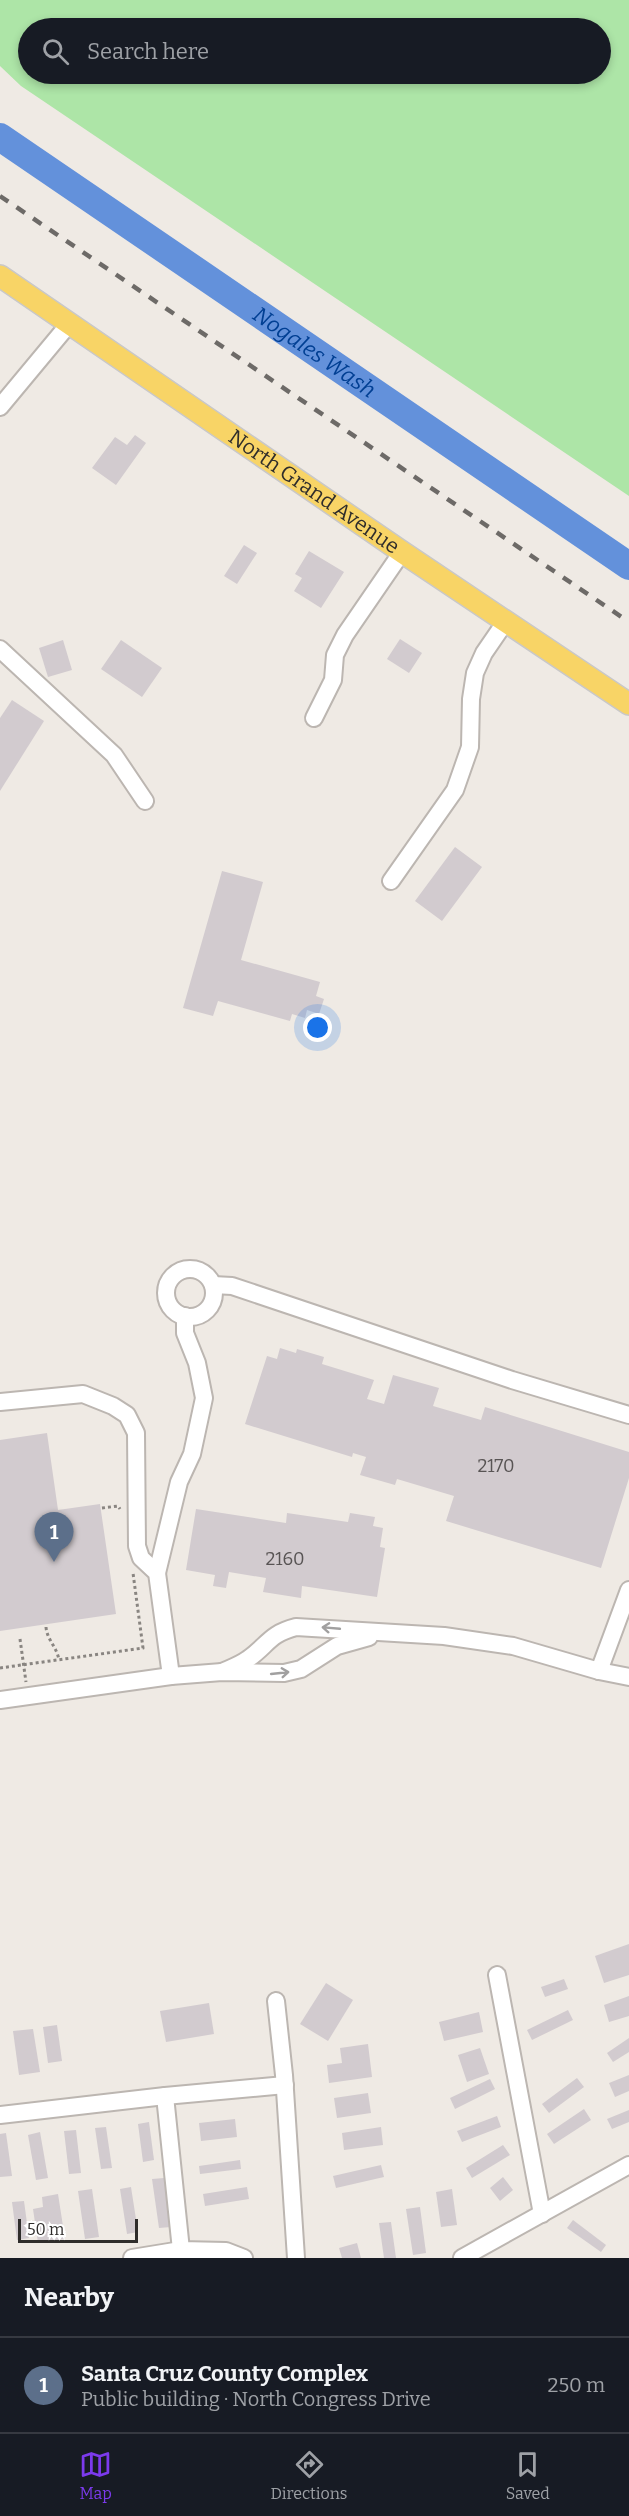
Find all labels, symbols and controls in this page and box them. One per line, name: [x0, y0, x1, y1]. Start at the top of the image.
search box: [18, 18, 611, 84]
icon: search: [39, 35, 72, 68]
text: Search here: [87, 38, 209, 65]
water label: Nogales Wash: [248, 300, 381, 403]
street label: North Grand Avenue: [224, 424, 405, 559]
your location: [303, 1013, 332, 1042]
house number: 2170: [477, 1455, 515, 1477]
pin: 1: [34, 1512, 74, 1562]
house number: 2160: [265, 1548, 305, 1570]
one-way arrow: [322, 1622, 341, 1633]
one-way arrow: [270, 1667, 289, 1678]
scale bar: [18, 2216, 138, 2244]
text: 50 m: [27, 2220, 64, 2239]
text: Nearby: [24, 2282, 114, 2313]
text: Santa Cruz County Complex: [81, 2360, 368, 2387]
text: 1: [39, 2373, 48, 2397]
text: 250 m: [548, 2373, 605, 2397]
text: Public building · North Congress Drive: [81, 2387, 431, 2411]
tab: Map: [79, 2448, 112, 2503]
tab: Directions: [271, 2448, 348, 2503]
tab: Saved: [506, 2448, 550, 2503]

